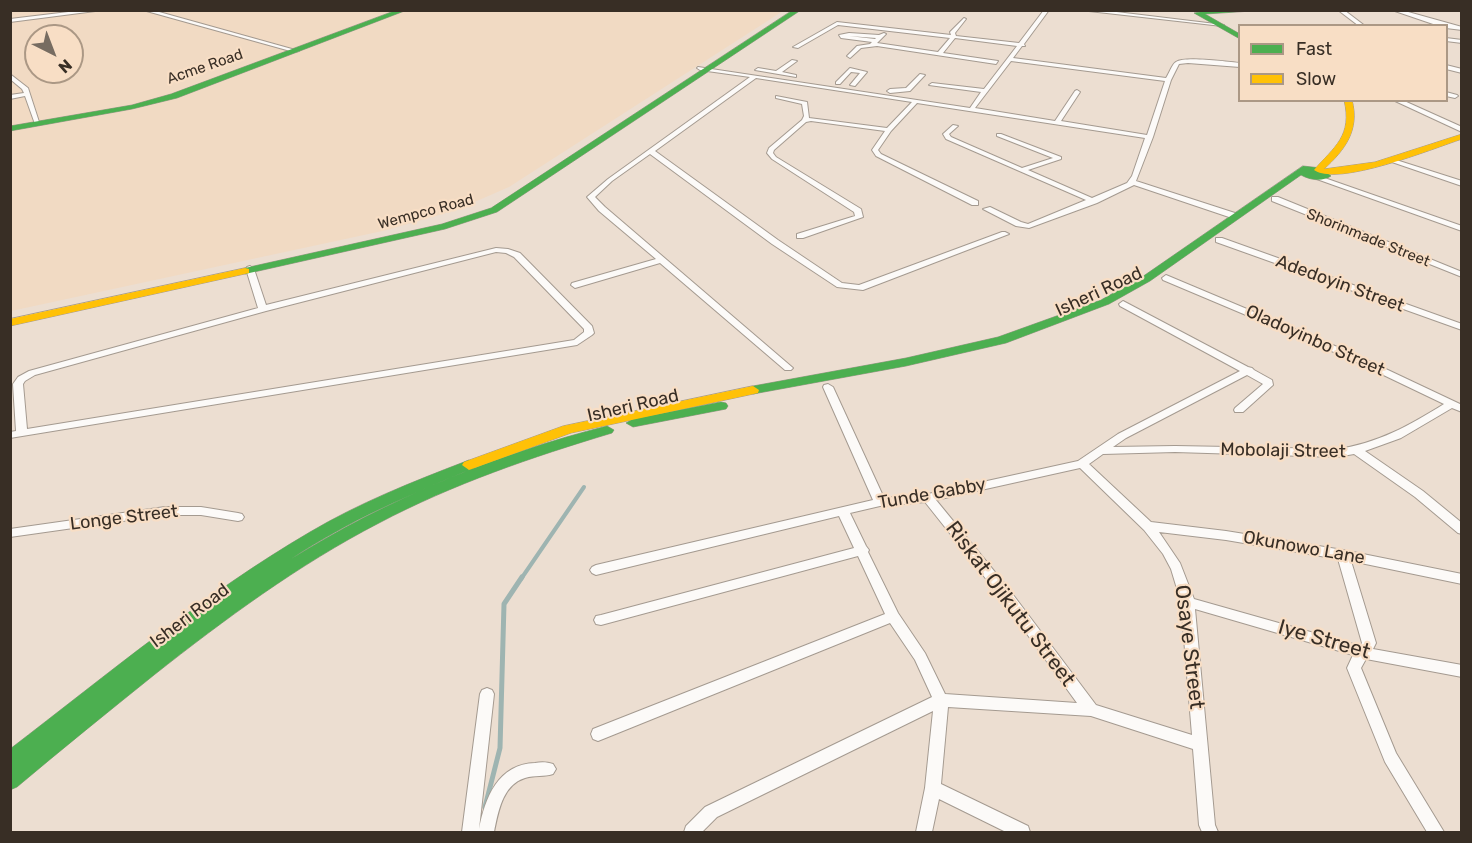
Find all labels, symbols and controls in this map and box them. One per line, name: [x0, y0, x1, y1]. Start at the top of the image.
north arrow: [24, 24, 84, 84]
legend: [1238, 24, 1448, 102]
text: Fast: [1296, 38, 1332, 60]
street label: Acme Road: [165, 46, 245, 88]
text: N: [54, 55, 76, 77]
text: Slow: [1296, 68, 1336, 90]
street label: Wempco Road: [376, 191, 476, 233]
street label: Shorinmade Street: [1304, 205, 1432, 271]
street label: Adedoyin Street: [1273, 251, 1407, 317]
street label: Isheri Road: [1052, 262, 1146, 322]
street label: Oladoyinbo Street: [1242, 301, 1388, 381]
street label: Isheri Road: [585, 385, 681, 427]
street label: Mobolaji Street: [1220, 439, 1346, 463]
street label: Tunde Gabby: [876, 474, 988, 514]
street label: Longe Street: [69, 501, 179, 535]
street label: Riskat Ojikutu Street: [940, 517, 1080, 691]
street label: Okunowo Lane: [1241, 527, 1367, 569]
street label: Isheri Road: [146, 579, 234, 653]
street label: Osaye Street: [1169, 583, 1209, 711]
street label: Iye Street: [1275, 615, 1373, 665]

